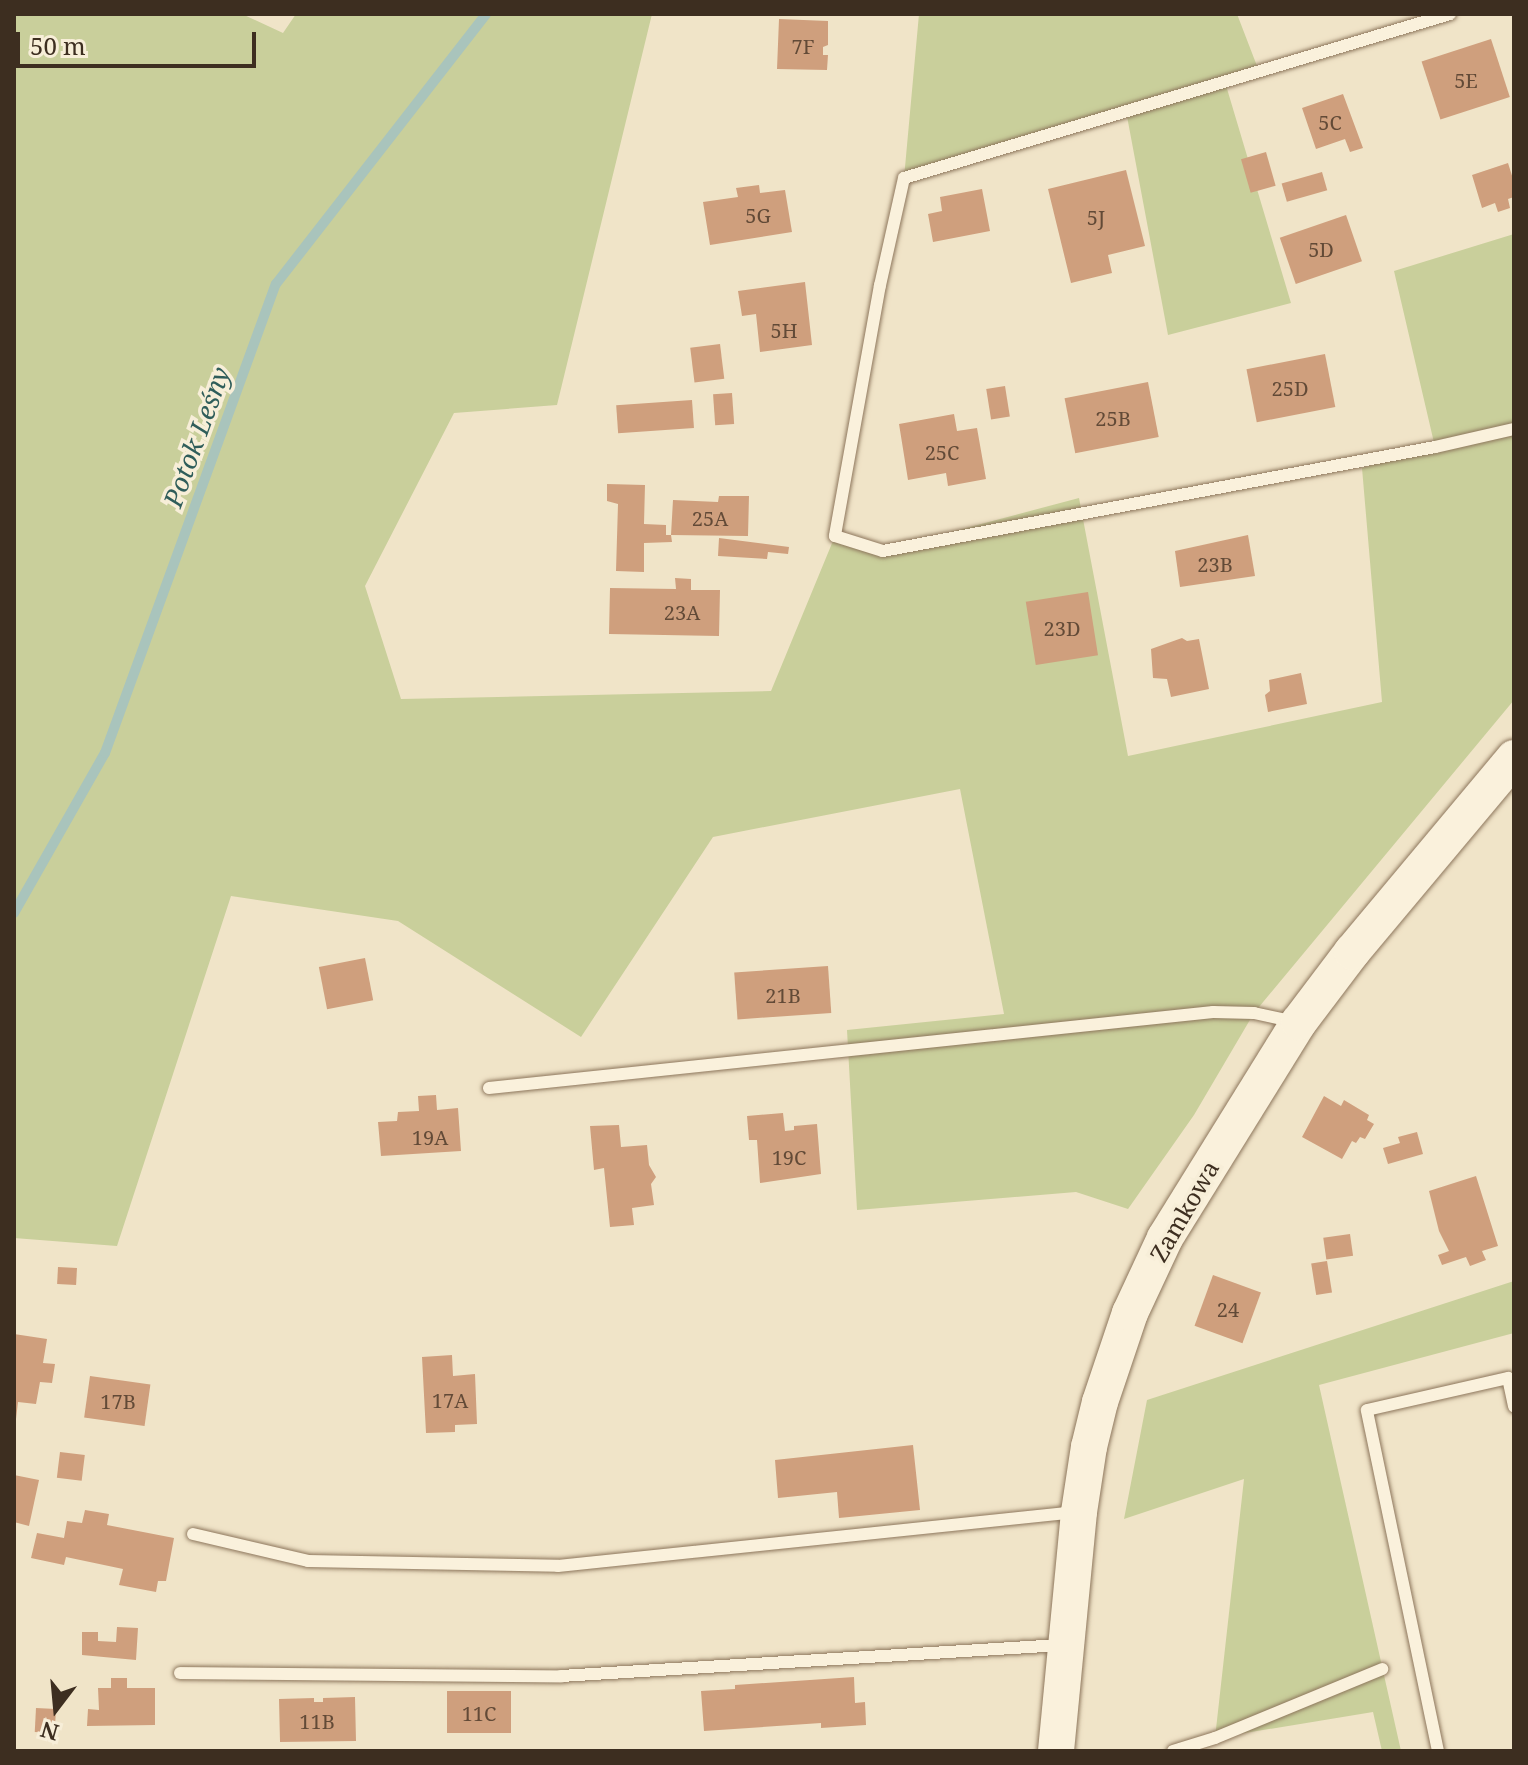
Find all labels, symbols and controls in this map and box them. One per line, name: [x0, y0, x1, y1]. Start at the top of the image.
scale bar: [20, 16, 260, 66]
text: 50 m: [30, 29, 86, 62]
house number: 7F: [792, 34, 814, 58]
house number: 5E: [1454, 68, 1478, 92]
house number: 5C: [1318, 110, 1342, 134]
house number: 5G: [745, 203, 771, 227]
house number: 5J: [1087, 205, 1105, 229]
house number: 5D: [1308, 237, 1334, 261]
house number: 5H: [770, 318, 798, 342]
water label: Potok Leśny: [157, 363, 237, 511]
house number: 25D: [1272, 376, 1308, 400]
house number: 25B: [1095, 406, 1131, 430]
house number: 25C: [925, 440, 959, 464]
house number: 25A: [692, 506, 728, 530]
house number: 23B: [1197, 552, 1233, 576]
house number: 23A: [664, 600, 700, 624]
house number: 23D: [1044, 616, 1080, 640]
house number: 21B: [765, 983, 801, 1007]
house number: 19A: [412, 1125, 448, 1149]
house number: 19C: [772, 1145, 806, 1169]
street label: Zamkowa: [1144, 1155, 1224, 1267]
house number: 24: [1217, 1297, 1239, 1321]
house number: 17A: [432, 1388, 468, 1412]
house number: 17B: [100, 1389, 136, 1413]
north arrow: [16, 1669, 96, 1749]
house number: 11C: [462, 1701, 496, 1725]
house number: 11B: [299, 1709, 335, 1733]
text: N: [37, 1715, 62, 1749]

